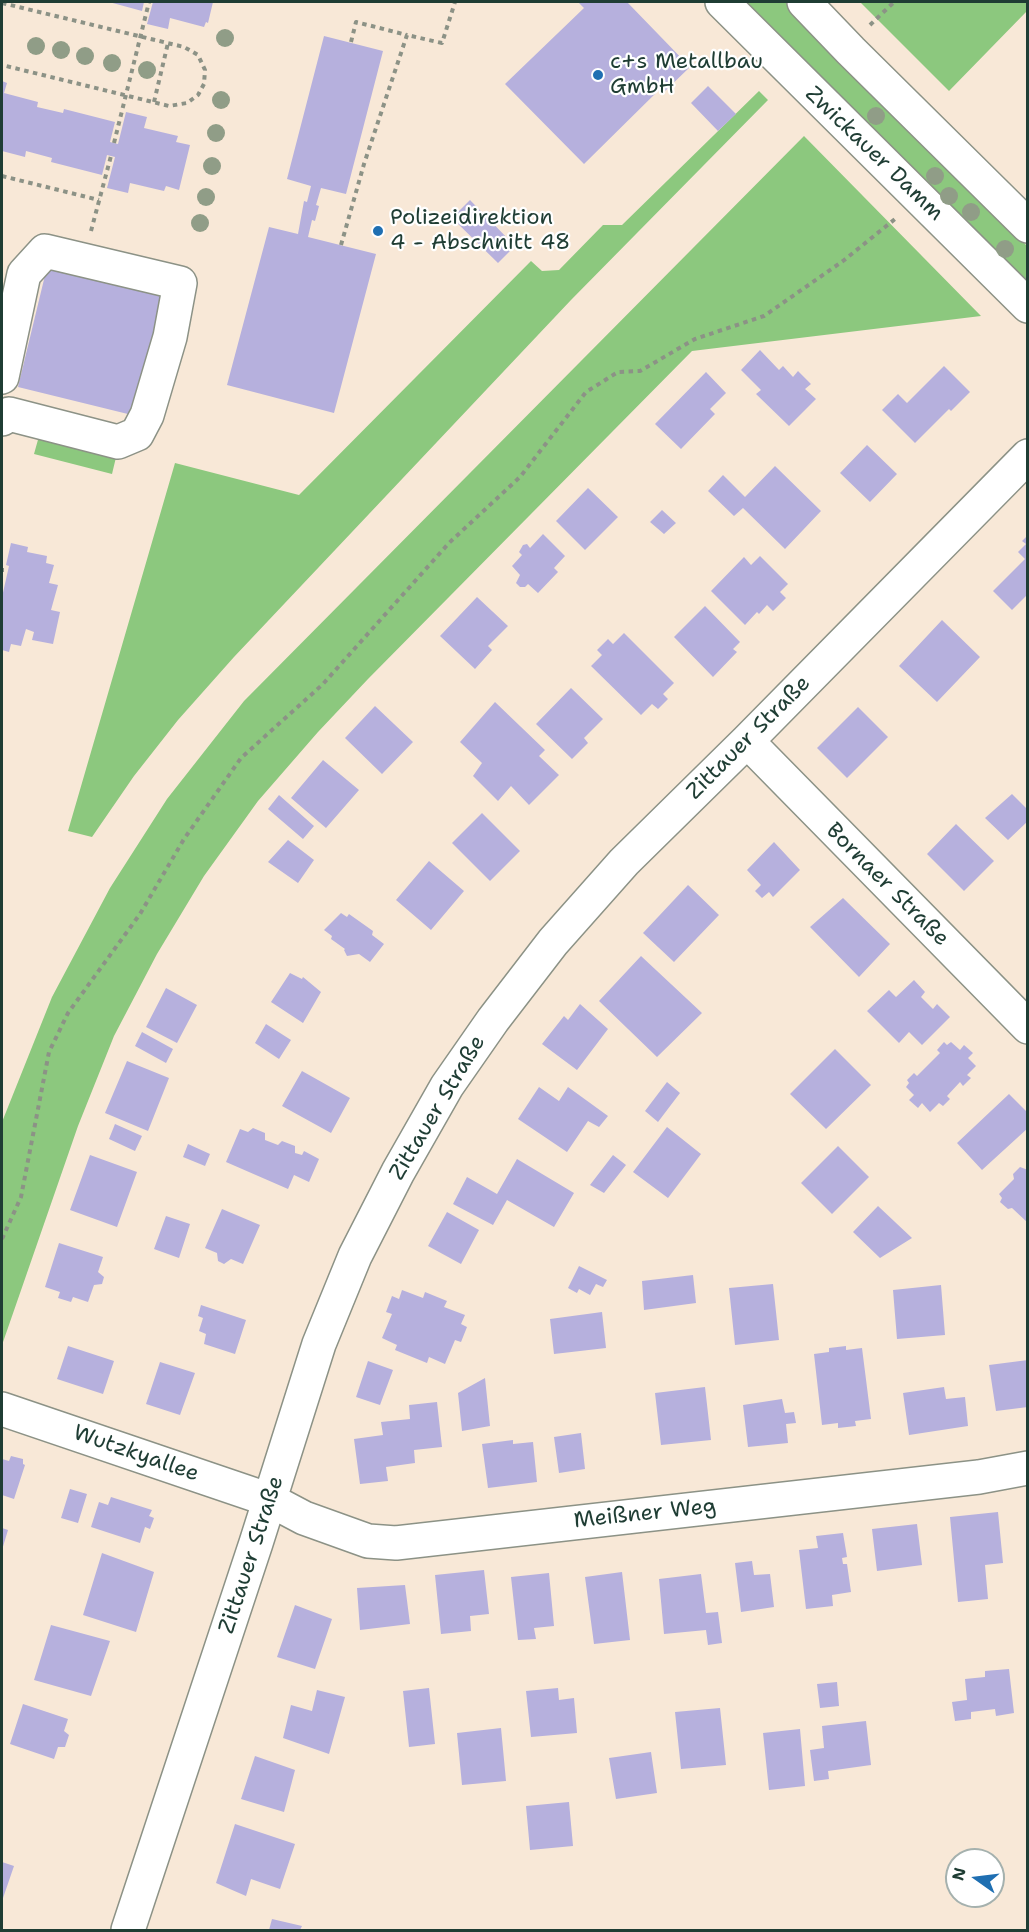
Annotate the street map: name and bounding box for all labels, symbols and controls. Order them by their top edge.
place label: c+s Metallbau GmbH [610,49,763,100]
marker: c+s Metallbau GmbH [591,68,605,82]
street label: Zwickauer Damm [799,81,949,227]
place label: Polizeidirektion 4 - Abschnitt 48 [390,205,570,256]
marker: Polizeidirektion 4 - Abschnitt 48 [371,224,385,238]
street label: Zittauer Straße [682,671,816,805]
street label: Bornaer Straße [820,818,954,952]
street label: Zittauer Straße [384,1031,492,1185]
street label: Wutzkyallee [70,1420,202,1488]
street label: Zittauer Straße [214,1473,290,1637]
street label: Meißner Weg [572,1493,718,1535]
north arrow [945,1848,1005,1908]
text: N [947,1865,971,1883]

